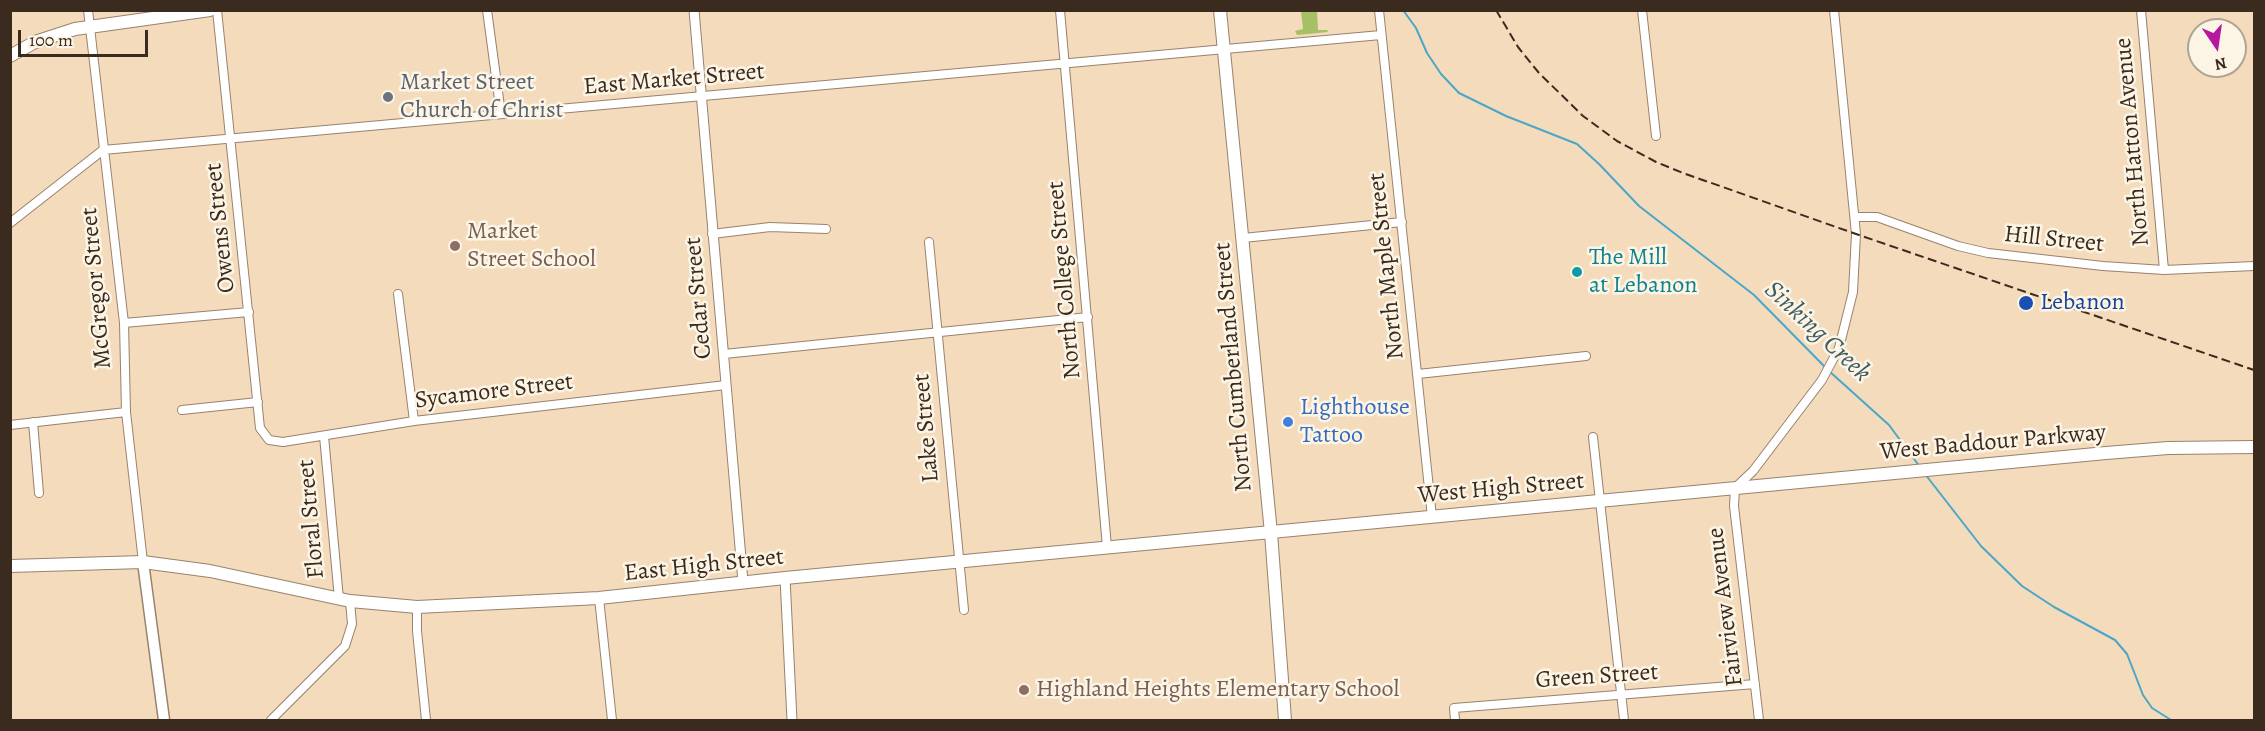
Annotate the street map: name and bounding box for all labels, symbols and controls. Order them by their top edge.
scale bar [21,18,152,56]
north arrow [2187,18,2247,78]
text: 100 m [29,28,73,52]
street label: North Hatton Avenue [2110,36,2156,248]
text: N [2212,52,2229,76]
street label: East Market Street [582,58,766,102]
place label: Market Street Church of Christ [400,69,564,125]
marker: Market Street Church of Christ [381,90,395,104]
street label: Owens Street [200,162,242,294]
street label: North Maple Street [1363,171,1411,361]
street label: North College Street [1042,180,1088,380]
street label: McGregor Street [76,206,118,370]
place label: Market Street School [467,218,596,274]
street label: Hill Street [2003,220,2105,260]
street label: Cedar Street [679,236,719,360]
marker: Market Street School [448,239,462,253]
street label: North Cumberland Street [1209,241,1259,493]
place label: The Mill at Lebanon [1589,244,1697,300]
marker: The Mill at Lebanon [1570,265,1584,279]
water label: Sinking Creek [1757,275,1877,389]
place label: Lebanon [2040,289,2125,317]
marker: Lebanon [2017,294,2035,312]
street label: Sycamore Street [413,368,575,416]
street label: Lake Street [908,372,946,484]
place label: Lighthouse Tattoo [1300,394,1410,450]
marker: Lighthouse Tattoo [1281,415,1295,429]
street label: West Baddour Parkway [1879,419,2107,467]
street label: Floral Street [292,458,332,580]
street label: West High Street [1417,467,1585,511]
street label: Fairview Avenue [1702,526,1750,688]
street label: East High Street [623,543,785,589]
street label: Green Street [1535,658,1659,696]
place label: Highland Heights Elementary School [1036,676,1399,704]
marker: Highland Heights Elementary School [1017,683,1031,697]

